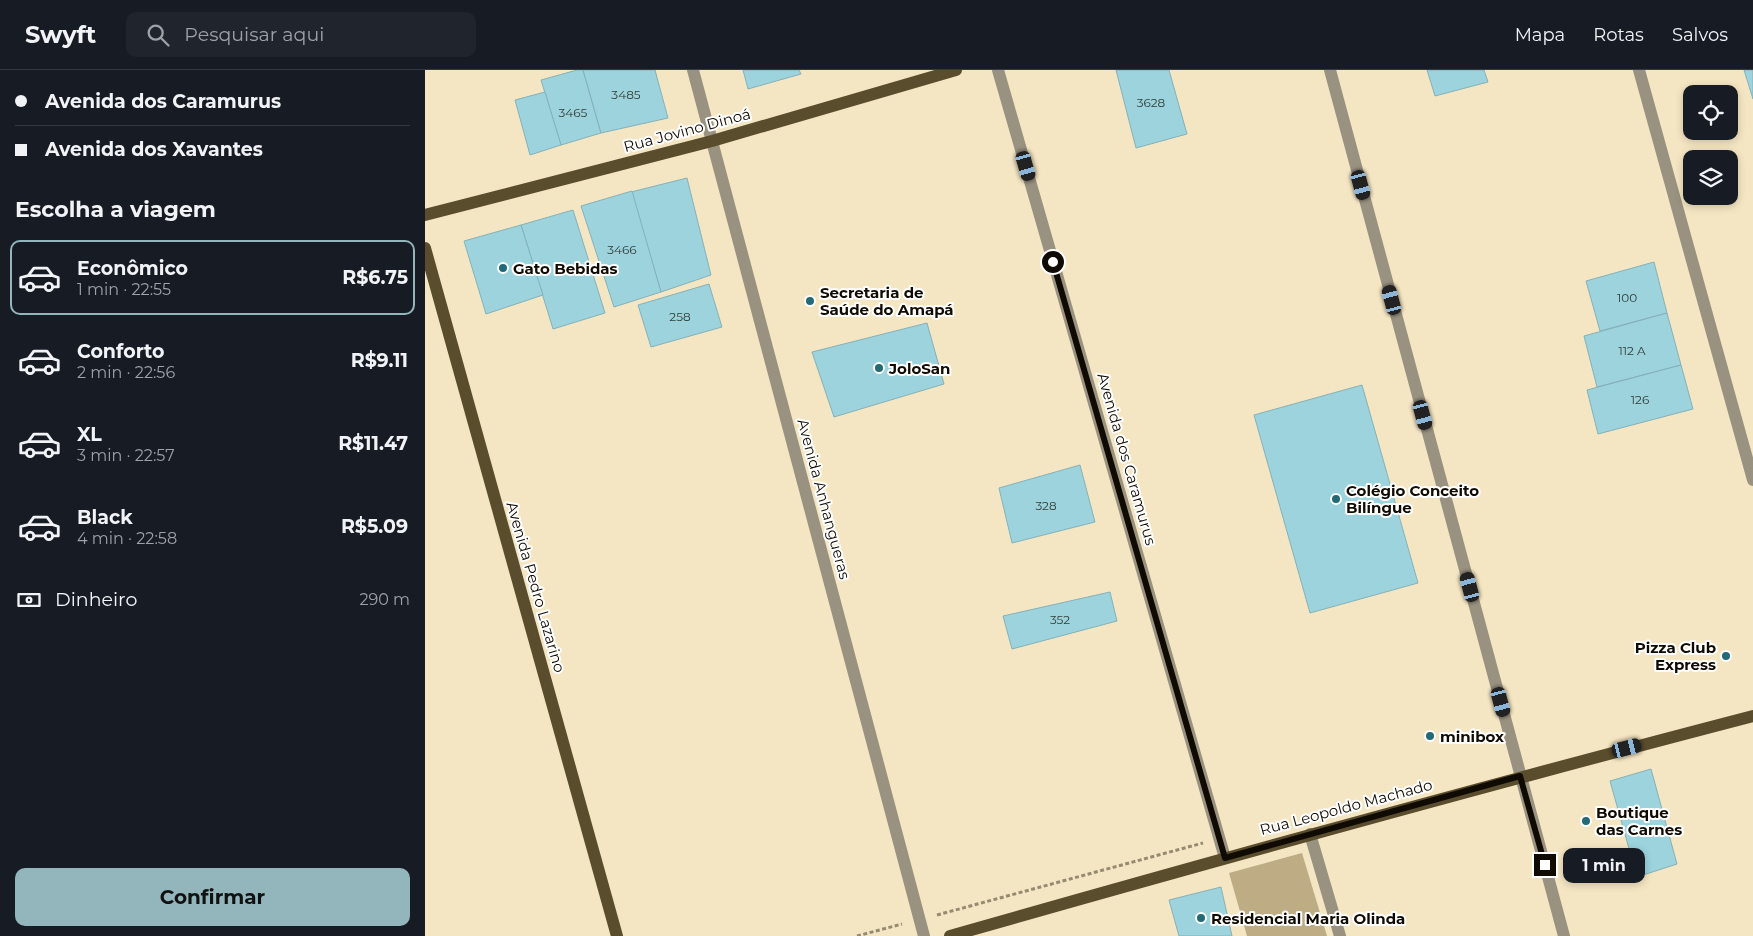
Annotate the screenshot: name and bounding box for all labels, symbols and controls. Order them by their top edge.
search box [126,12,476,57]
text: Swyft [25,20,96,49]
icon: search [144,21,172,49]
text: Pesquisar aqui [184,23,324,46]
text: Mapa [1515,24,1565,46]
text: Rotas [1593,24,1644,46]
text: Salvos [1672,24,1728,46]
map controls [1683,85,1738,205]
button: locate [1683,85,1738,140]
house number: 3485 [611,87,641,102]
text: Avenida dos Caramurus [45,90,281,113]
house number: 3628 [1137,95,1166,110]
street label: Rua Jovino Dinoá [621,104,753,156]
house number: 3465 [559,105,588,120]
text: Avenida dos Xavantes [45,138,263,161]
car [1014,150,1037,182]
button: layers [1683,150,1738,205]
car [1349,169,1372,201]
text: Escolha a viagem [15,196,216,223]
house number: 3466 [607,242,637,257]
route start [1042,251,1064,273]
icon: car [17,255,62,300]
text: Econômico [77,257,188,280]
place label: Gato Bebidas [513,259,618,278]
marker: Gato Bebidas [497,262,509,274]
text: R$6.75 [342,266,408,289]
text: 1 min · 22:55 [77,280,171,299]
place label: Secretaria de Saúde do Amapá [820,283,954,319]
car [1380,284,1403,316]
house number: 100 [1617,290,1637,305]
marker: Secretaria de Saúde do Amapá [804,295,816,307]
house number: 258 [669,309,691,324]
icon: car [17,338,62,383]
text: Conforto [77,340,165,363]
house number: 112 A [1618,343,1646,358]
text: R$9.11 [351,349,408,372]
place label: JoloSan [888,359,950,378]
marker: JoloSan [873,362,885,374]
text: 2 min · 22:56 [77,363,175,382]
street label: Avenida dos Caramurus [1093,371,1161,547]
house number: 126 [1631,392,1649,407]
car [1411,399,1434,431]
street label: Avenida Anhangueras [793,417,855,581]
icon: car [17,421,62,466]
text: XL [77,423,102,446]
text: R$11.47 [338,432,408,455]
text: 3 min · 22:57 [77,446,175,465]
place label: Colégio Conceito Bilíngue [1346,481,1479,517]
marker: Colégio Conceito Bilíngue [1330,493,1342,505]
house number: 328 [1035,498,1057,513]
street label: Avenida Pedro Lazarino [502,499,570,675]
icon: car [17,504,62,549]
text: Black [77,506,133,529]
text: R$5.09 [341,515,408,538]
text: 4 min · 22:58 [77,529,177,548]
car [1458,571,1481,603]
icon: cash [15,586,43,614]
text: Dinheiro [55,588,137,611]
text: 290 m [359,590,410,609]
house number: 352 [1050,612,1070,627]
place label: Pizza Club Express [1635,638,1716,674]
marker: Pizza Club Express [1720,650,1732,662]
car [1489,686,1512,718]
place label: minibox [1440,727,1504,746]
marker: minibox [1424,730,1436,742]
car [1610,737,1643,759]
street label: Rua Leopoldo Machado [1258,775,1434,839]
place label: Boutique das Carnes [1596,803,1682,839]
marker: Boutique das Carnes [1580,815,1592,827]
callout: 1 min [1563,848,1645,882]
route end [1534,854,1556,876]
text: 1 min [1582,856,1626,875]
button: Confirmar [15,868,410,926]
place label: Residencial Maria Olinda [1211,909,1405,928]
marker: Residencial Maria Olinda [1195,912,1207,924]

